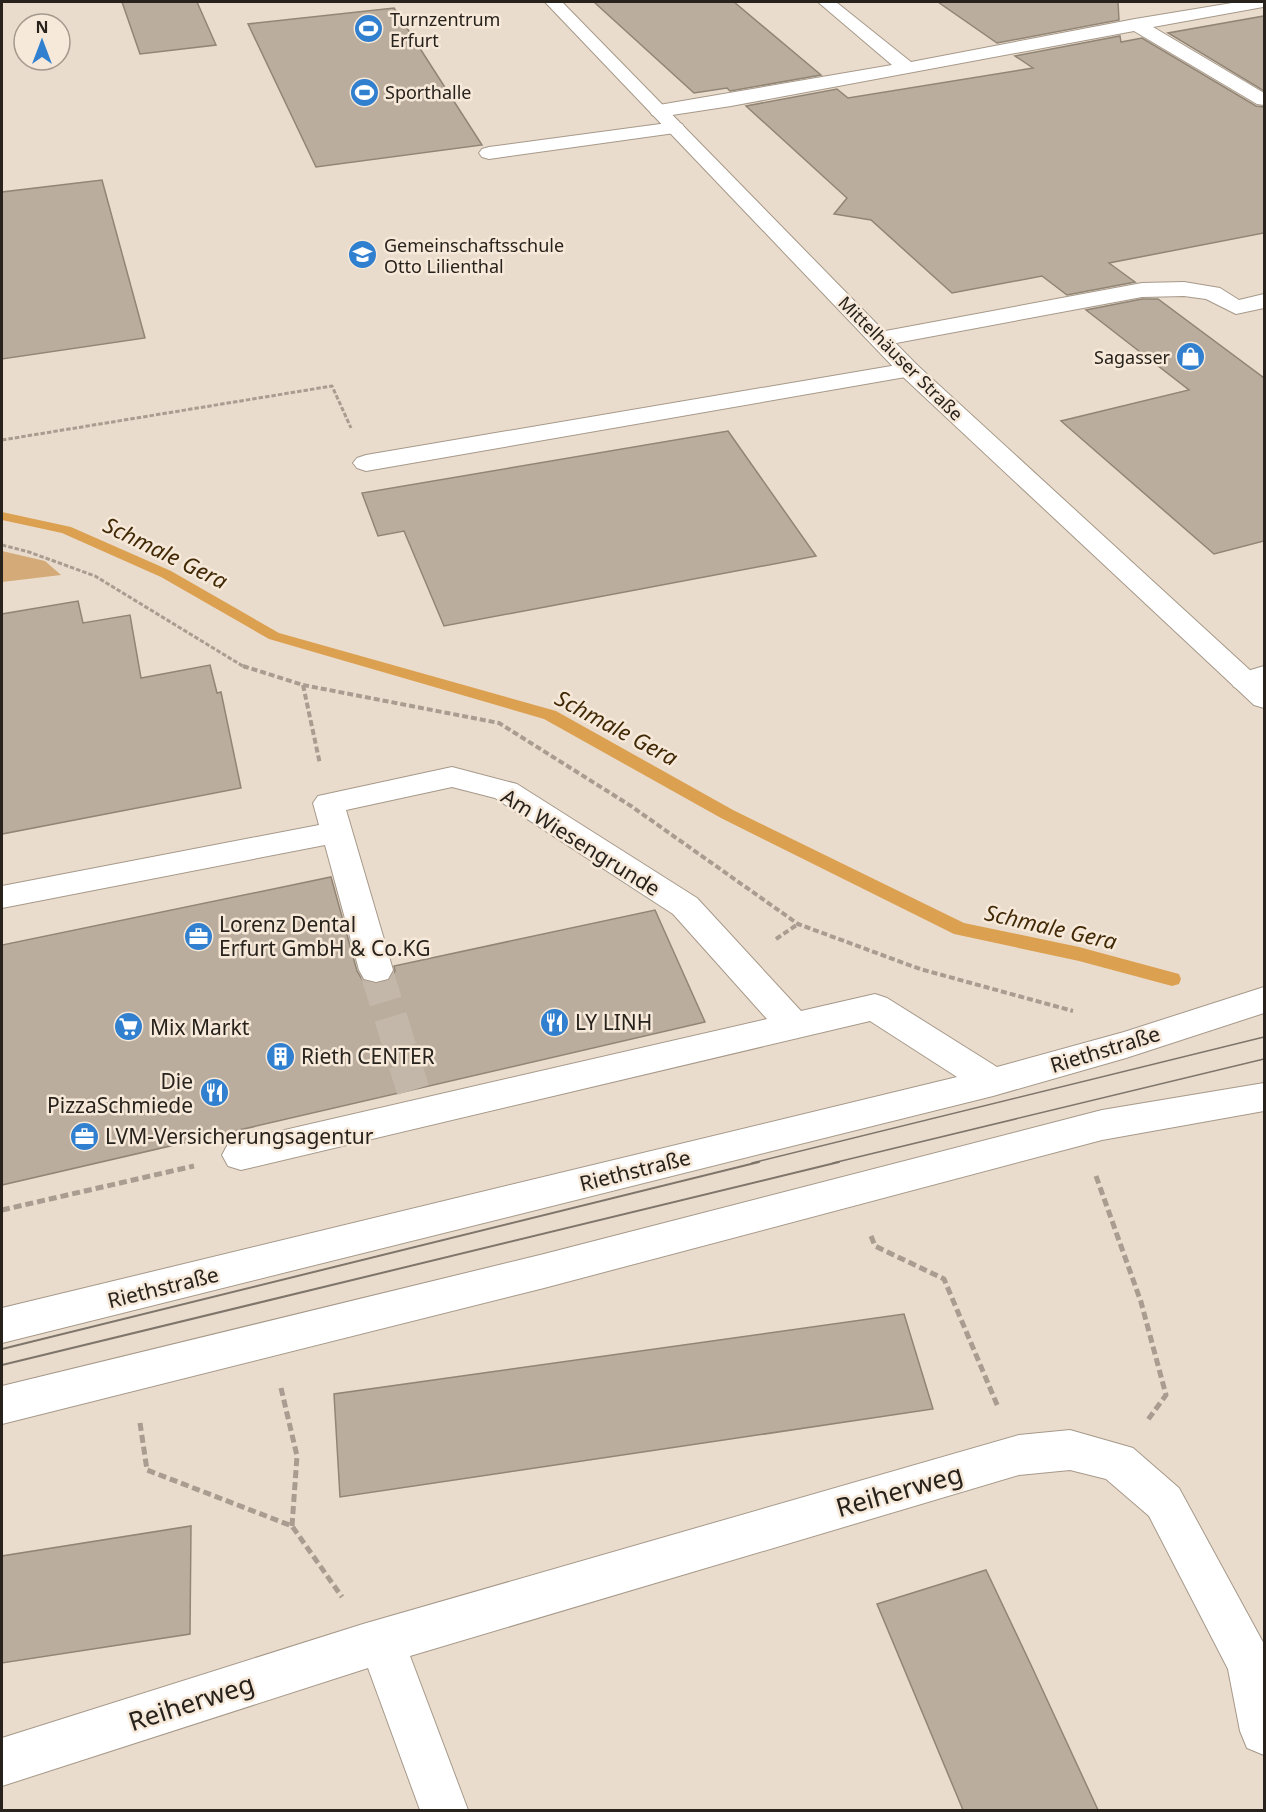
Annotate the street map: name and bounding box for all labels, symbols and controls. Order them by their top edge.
place label: Turnzentrum Erfurt [390,7,500,52]
north arrow [12,12,72,72]
sports icon: Turnzentrum Erfurt [353,13,385,45]
text: N [35,16,49,38]
sports icon: Sporthalle [348,76,380,108]
place label: Sporthalle [385,80,471,104]
place label: Gemeinschaftsschule Otto Lilienthal [384,233,564,278]
school or university icon: Gemeinschaftsschule Otto Lilienthal [347,239,379,271]
street label: Mittelhäuser Straße [833,290,969,426]
shop icon: Sagasser [1175,341,1207,373]
place label: Sagasser [1094,345,1171,369]
water label: Schmale Gera [99,509,234,595]
water label: Schmale Gera [551,682,684,772]
street label: Am Wiesengrunde [496,782,666,902]
water label: Schmale Gera [982,896,1120,956]
place label: Lorenz Dental Erfurt GmbH & Co.KG [219,910,430,962]
office icon: Lorenz Dental Erfurt GmbH & Co.KG [182,920,214,952]
restaurant icon: LY LINH [538,1006,570,1038]
place label: LY LINH [575,1008,652,1036]
supermarket icon: Mix Markt [113,1011,145,1043]
place label: Mix Markt [150,1013,250,1041]
street label: Riethstraße [1047,1019,1163,1079]
building icon: Rieth CENTER [264,1040,296,1072]
place label: Rieth CENTER [301,1042,435,1070]
place label: Die PizzaSchmiede [47,1067,193,1119]
restaurant icon: Die PizzaSchmiede [198,1077,230,1109]
office icon: LVM-Versicherungsagentur [68,1120,100,1152]
place label: LVM-Versicherungsagentur [105,1122,374,1150]
street label: Riethstraße [576,1143,694,1197]
street label: Riethstraße [104,1260,222,1314]
street label: Reiherweg [832,1455,966,1525]
street label: Reiherweg [124,1665,258,1739]

